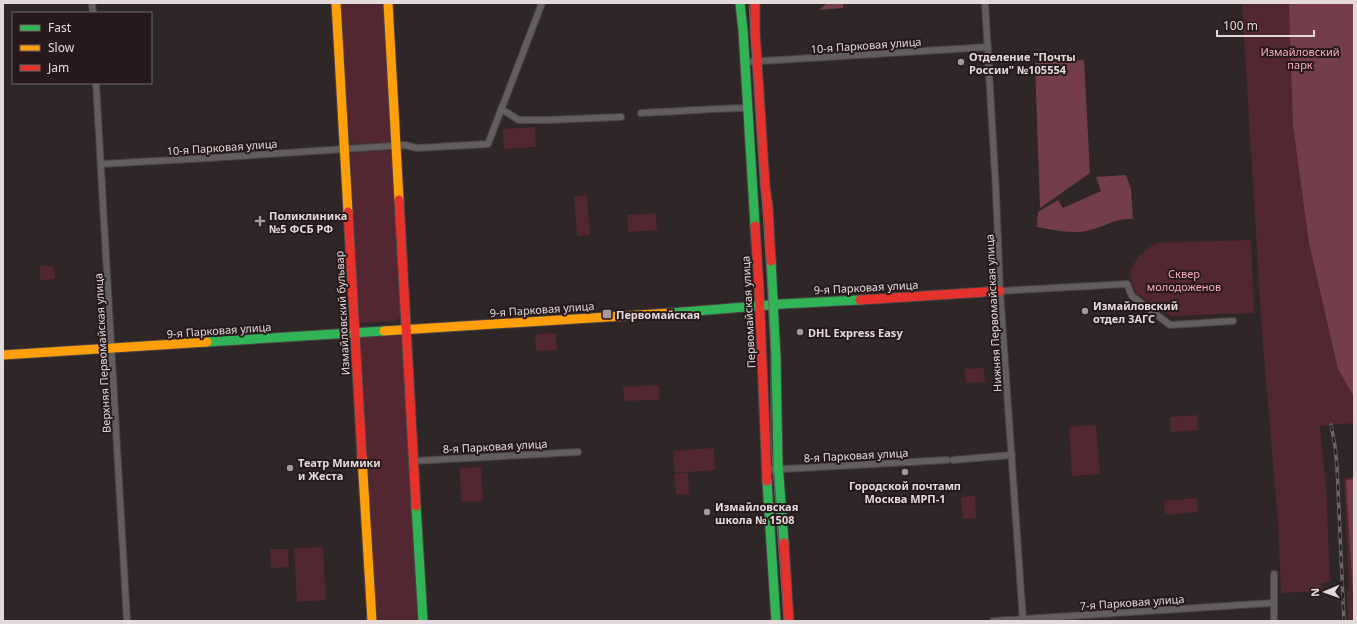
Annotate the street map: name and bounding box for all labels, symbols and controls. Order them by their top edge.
legend [12,12,152,84]
scale bar [1217,12,1314,38]
text: 100 m [1223,17,1258,34]
text: Fast [48,19,72,36]
street label: 10-я Парковая улица [810,34,922,56]
text: Slow [48,39,75,56]
park label: Измайловский парк [1260,44,1340,72]
place label: Отделение "Почты России" №105554 [969,49,1076,77]
marker: Отделение "Почты России" №105554 [956,57,966,67]
text: Jam [47,59,69,76]
street label: 10-я Парковая улица [166,136,278,158]
place label: Поликлиника №5 ФСБ РФ [269,208,347,236]
marker: Поликлиника №5 ФСБ РФ [254,215,266,227]
street label: Нижняя Первомайская улица [981,234,1005,392]
street label: Измайловский бульвар [331,250,353,376]
street label: Первомайская улица [738,255,758,369]
park label: Сквер молодоженов [1147,266,1221,294]
street label: Верхняя Первомайская улица [90,273,114,433]
street label: 9-я Парковая улица [813,277,919,297]
street label: 9-я Парковая улица [489,298,595,320]
place label: Измайловский отдел ЗАГС [1093,298,1178,326]
marker: Измайловский отдел ЗАГС [1080,306,1090,316]
place label: Первомайская [616,307,700,322]
marker: Первомайская [601,308,613,320]
street label: 9-я Парковая улица [166,319,272,341]
place label: DHL Express Easy [808,325,903,340]
marker: DHL Express Easy [795,327,805,337]
street label: 8-я Парковая улица [442,436,548,456]
street label: 8-я Парковая улица [803,445,909,465]
place label: Театр Мимики и Жеста [298,455,381,483]
marker: Театр Мимики и Жеста [285,463,295,473]
marker: Городской почтамп Москва МРП-1 [900,467,910,477]
place label: Городской почтамп Москва МРП-1 [849,478,961,506]
place label: Измайловская школа № 1508 [715,499,798,527]
marker: Измайловская школа № 1508 [702,507,712,517]
north arrow [1305,572,1345,612]
text: N [1307,588,1322,597]
street label: 7-я Парковая улица [1079,591,1185,613]

